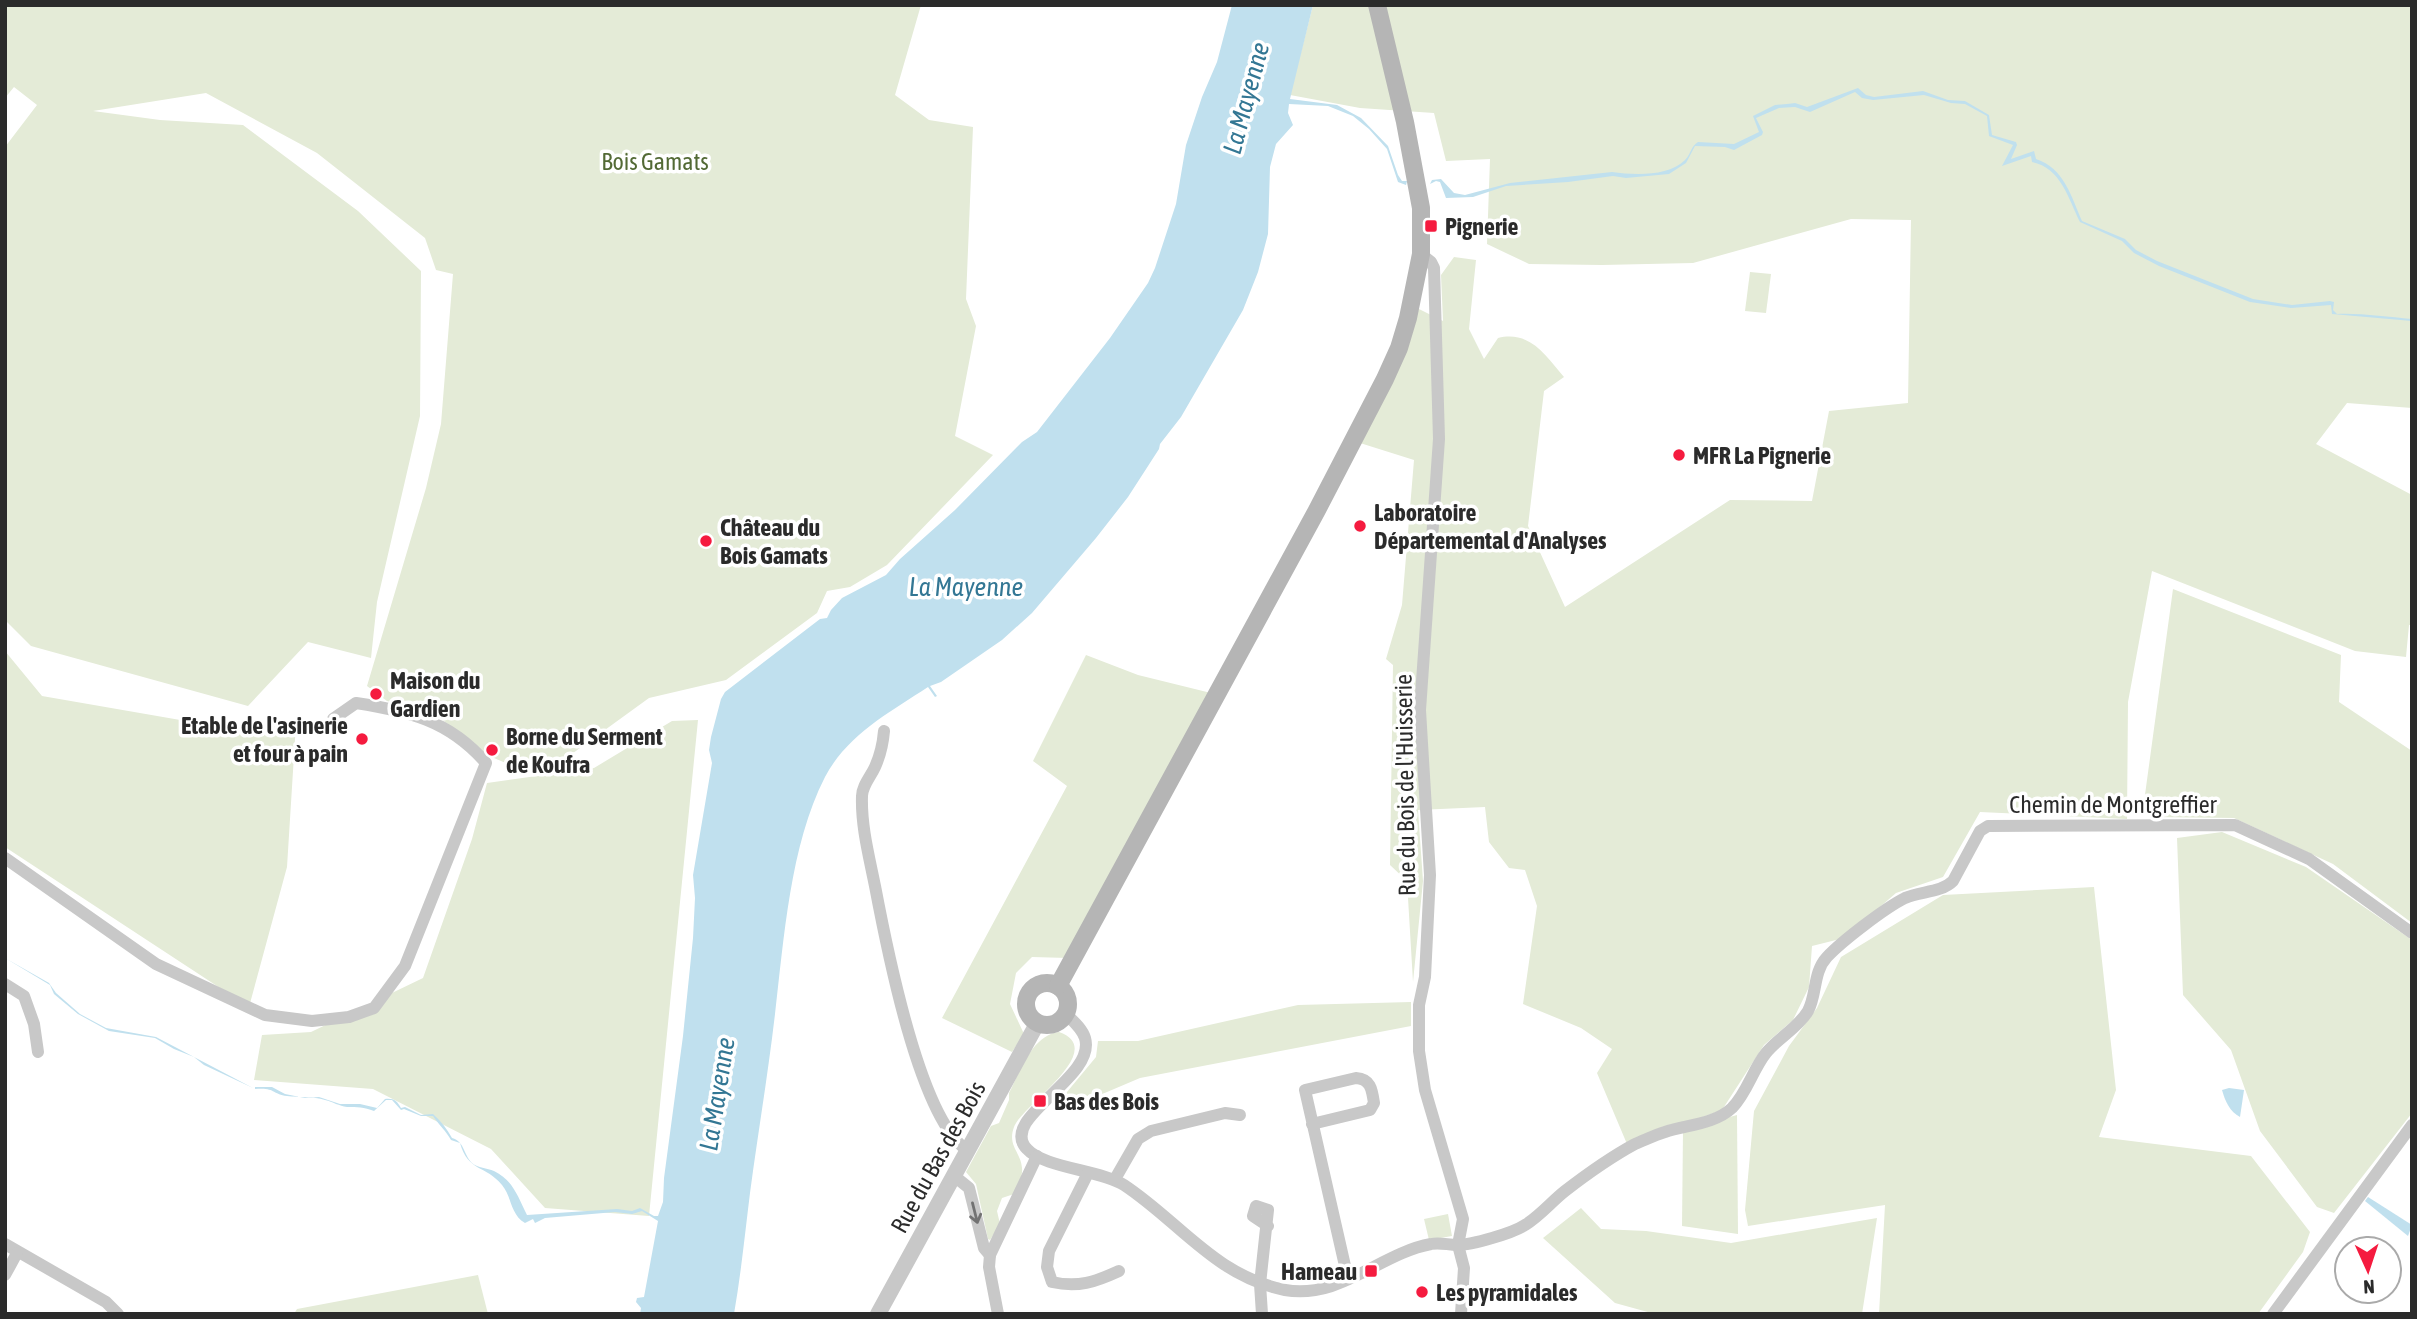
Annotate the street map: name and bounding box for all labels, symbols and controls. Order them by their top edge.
water label: La Mayenne [1217,39,1275,157]
park label: Bois Gamats [601,148,709,175]
place label: Pignerie [1445,213,1518,240]
marker: Pignerie [1423,218,1439,234]
place label: MFR La Pignerie [1693,442,1831,469]
marker: MFR La Pignerie [1671,447,1687,463]
place label: Laboratoire Départemental d'Analyses [1374,499,1607,554]
place label: Château du Bois Gamats [720,514,828,569]
marker: Laboratoire Départemental d'Analyses [1352,518,1368,534]
marker: Château du Bois Gamats [698,533,714,549]
water label: La Mayenne [909,572,1023,602]
place label: Maison du Gardien [390,667,480,722]
street label: Rue du Bois de l'Huisserie [1390,674,1420,896]
marker: Maison du Gardien [368,686,384,702]
place label: Etable de l'asinerie et four à pain [181,712,348,767]
place label: Borne du Serment de Koufra [506,723,663,778]
marker: Etable de l'asinerie et four à pain [354,731,370,747]
marker: Borne du Serment de Koufra [484,742,500,758]
street label: Chemin de Montgreffier [2009,791,2218,818]
water label: La Mayenne [693,1035,741,1153]
street label: Rue du Bas des Bois [885,1077,991,1237]
place label: Bas des Bois [1054,1088,1160,1115]
marker: Bas des Bois [1032,1093,1048,1109]
one-way arrow [969,1201,982,1224]
north arrow [2333,1235,2403,1305]
place label: Hameau [1281,1258,1357,1285]
marker: Hameau [1363,1263,1379,1279]
text: N [2363,1276,2375,1298]
place label: Les pyramidales [1436,1279,1578,1306]
marker: Les pyramidales [1414,1284,1430,1300]

